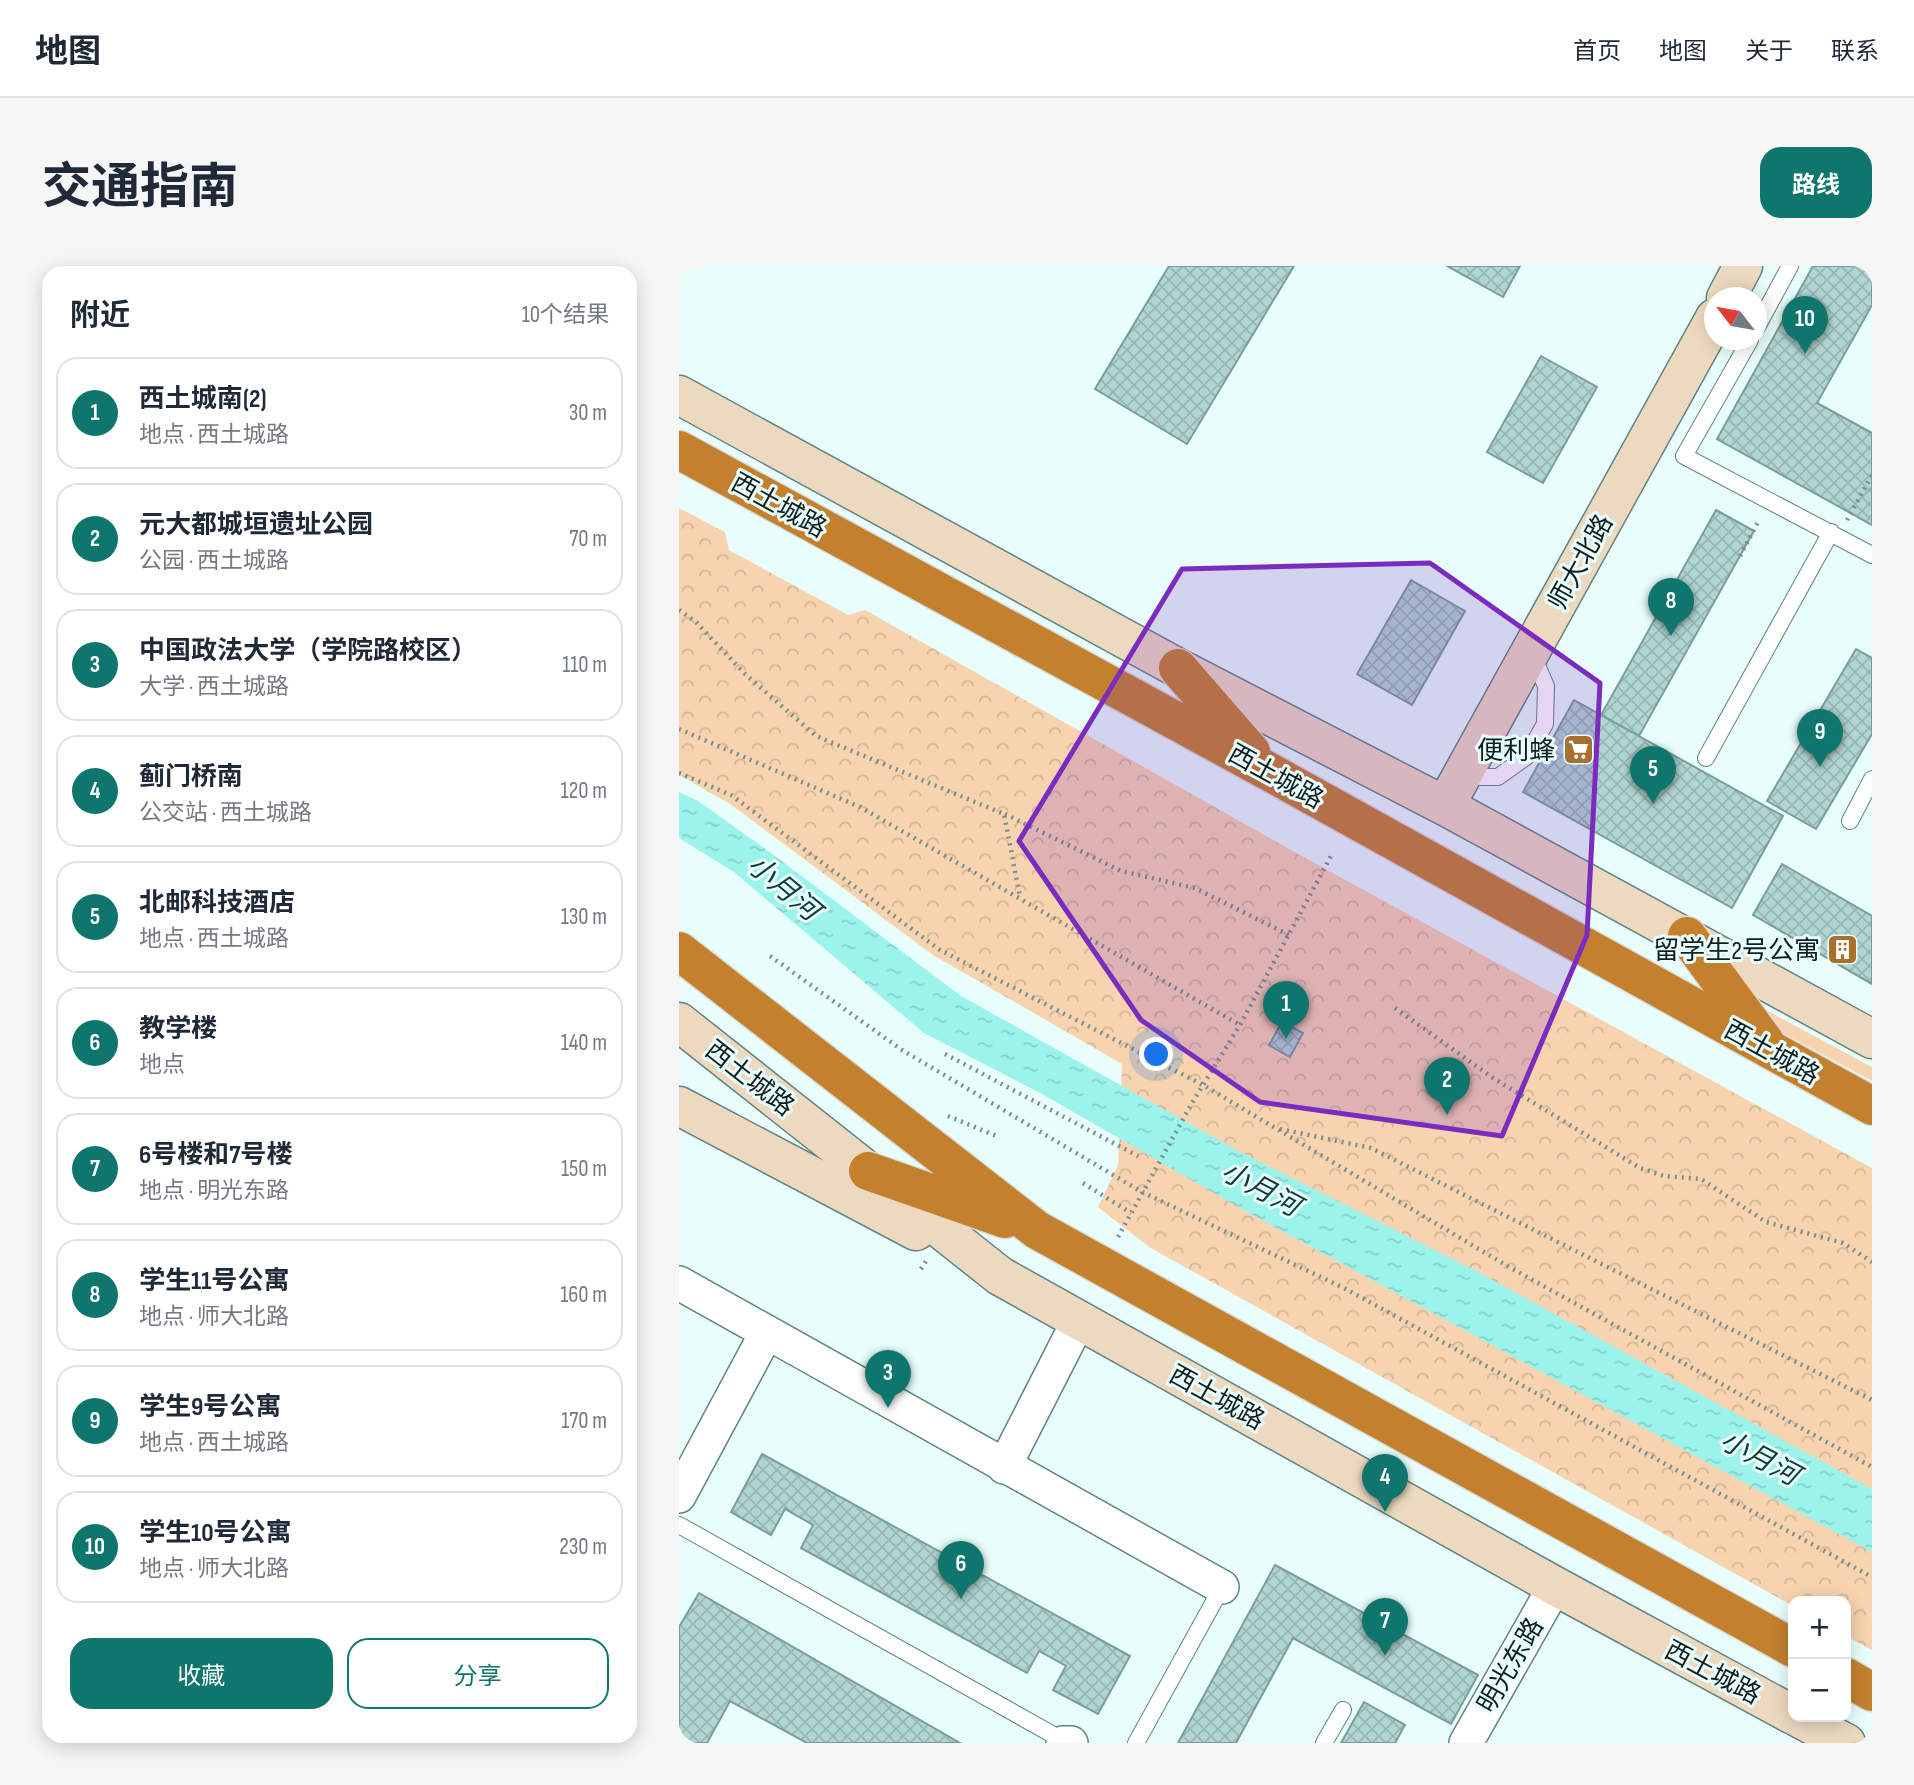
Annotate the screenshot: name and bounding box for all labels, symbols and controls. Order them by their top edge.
text: 地图 [35,32,101,72]
text: 首页 [1573,37,1621,66]
text: 地图 [1659,37,1707,66]
text: 关于 [1745,37,1793,66]
text: 联系 [1831,37,1879,66]
button: 路线 [1760,147,1872,218]
text: 交通指南 [42,159,238,218]
north arrow [1704,287,1767,350]
pin: 10 [1782,296,1828,354]
text: 附近 [70,298,130,334]
text: 10个结果 [522,301,609,329]
text: 西土城南(2) [139,384,266,415]
text: 1 [90,399,100,427]
text: 30 m [569,399,607,427]
text: 地点 · 西土城路 [139,421,289,449]
street label: 西土城路 [725,468,831,545]
text: 元大都城垣遗址公园 [139,510,373,541]
street label: 师大北路 [1543,510,1620,616]
text: 2 [90,525,100,553]
text: 70 m [569,525,607,553]
text: 公园 · 西土城路 [139,547,289,575]
pin: 8 [1648,578,1694,636]
text: 中国政法大学（学院路校区） [139,636,477,667]
text: 3 [90,651,100,679]
text: 110 m [562,651,607,679]
text: 大学 · 西土城路 [139,673,289,701]
pin: 9 [1797,709,1843,767]
supermarket icon: 便利蜂 [1561,733,1595,767]
place label: 便利蜂 [1477,736,1555,767]
street label: 西土城路 [1222,739,1328,816]
pin: 5 [1630,746,1676,804]
text: 蓟门桥南 [139,762,243,793]
text: 4 [90,777,100,805]
text: 120 m [561,777,607,805]
text: 公交站 · 西土城路 [139,799,312,827]
water label: 小月河 [740,849,830,931]
text: 北邮科技酒店 [139,888,295,919]
text: 5 [90,903,100,931]
text: 130 m [561,903,607,931]
text: 地点 · 西土城路 [139,925,289,953]
building icon: 留学生2号公寓 [1826,933,1860,967]
place label: 留学生2号公寓 [1653,936,1820,967]
pin: 1 [1263,981,1309,1039]
text: 教学楼 [139,1014,217,1045]
street label: 西土城路 [1718,1015,1824,1092]
text: 6 [90,1029,100,1057]
text: 140 m [561,1029,607,1057]
street label: 西土城路 [699,1035,800,1123]
your location [1139,1037,1173,1071]
text: 地点 [139,1051,185,1079]
pin: 2 [1424,1057,1470,1115]
text: 6号楼和7号楼 [139,1140,293,1171]
text: 7 [90,1155,100,1183]
text: 150 m [561,1155,607,1183]
water label: 小月河 [1215,1155,1310,1226]
text: 地点 · 明光东路 [139,1177,289,1205]
text: 学生11号公寓 [139,1266,289,1297]
text: 8 [90,1281,100,1309]
text: 160 m [560,1281,607,1309]
text: 地点 · 师大北路 [139,1303,289,1331]
pin: 3 [865,1350,911,1408]
street label: 西土城路 [1163,1360,1269,1437]
text: 学生9号公寓 [139,1392,281,1423]
text: 9 [90,1407,100,1435]
text: 170 m [561,1407,607,1435]
water label: 小月河 [1714,1424,1809,1495]
text: 地点 · 西土城路 [139,1429,289,1457]
pin: 4 [1362,1454,1408,1512]
text: 学生10号公寓 [139,1518,292,1549]
text: 10 [85,1533,105,1561]
text: 230 m [559,1533,607,1561]
pin: 6 [938,1541,984,1599]
text: 地点 · 师大北路 [139,1555,289,1583]
map controls [1788,1596,1851,1722]
button: + [1788,1596,1851,1659]
pin: 7 [1362,1598,1408,1656]
street label: 明光东路 [1472,1613,1551,1719]
street label: 西土城路 [1659,1635,1765,1711]
button: 收藏 [70,1638,333,1709]
button: 分享 [347,1638,609,1709]
button: − [1788,1659,1851,1722]

